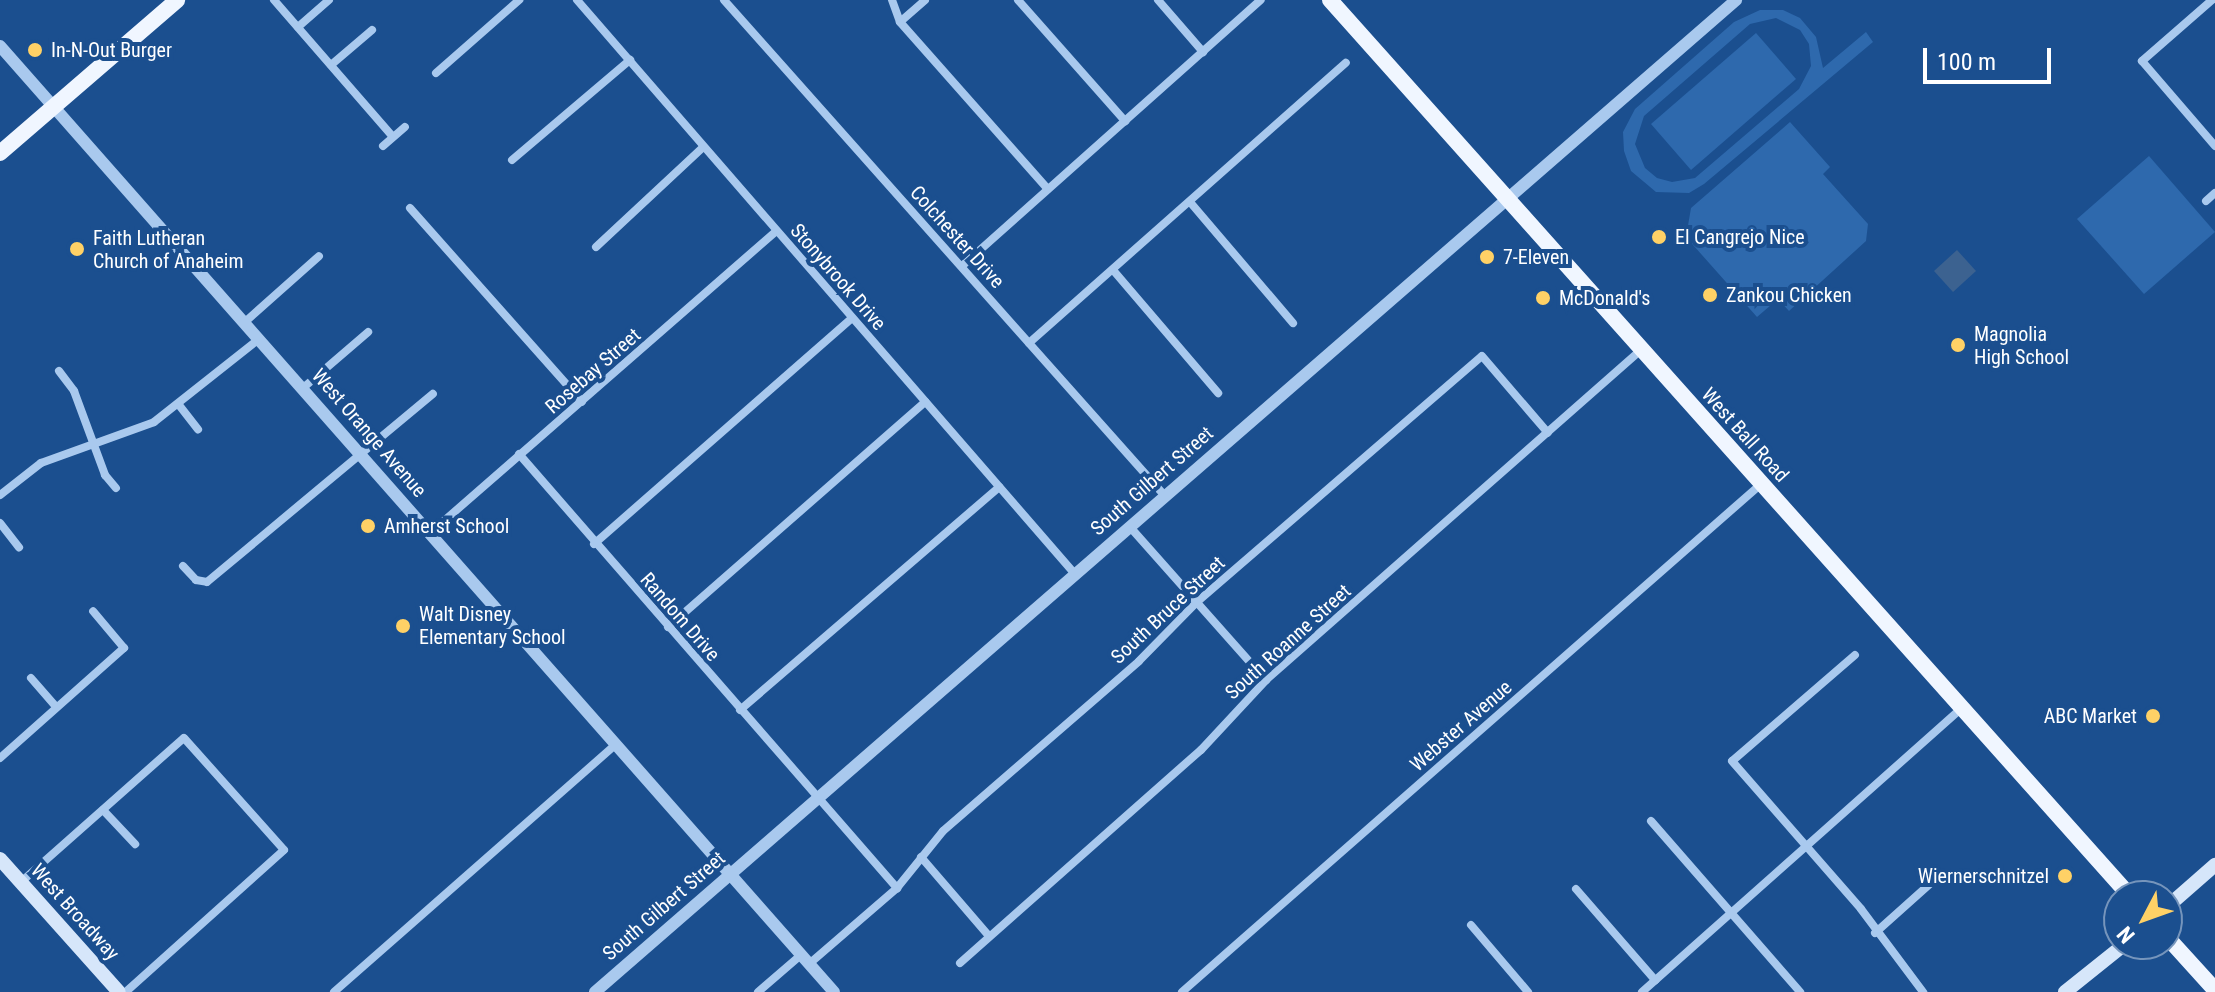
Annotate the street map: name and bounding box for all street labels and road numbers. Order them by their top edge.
street label: Colchester Drive [905,181,1009,293]
street label: Stonybrook Drive [785,219,891,335]
street label: Rosebay Street [541,323,645,419]
street label: West Orange Avenue [307,364,431,502]
street label: West Ball Road [1696,383,1794,487]
street label: South Gilbert Street [1086,421,1218,541]
street label: South Bruce Street [1106,551,1230,669]
street label: Random Drive [635,568,725,666]
street label: South Roanne Street [1220,579,1356,705]
street label: Webster Avenue [1405,675,1517,777]
street label: South Gilbert Street [598,846,730,966]
street label: West Broadway [26,859,124,965]

